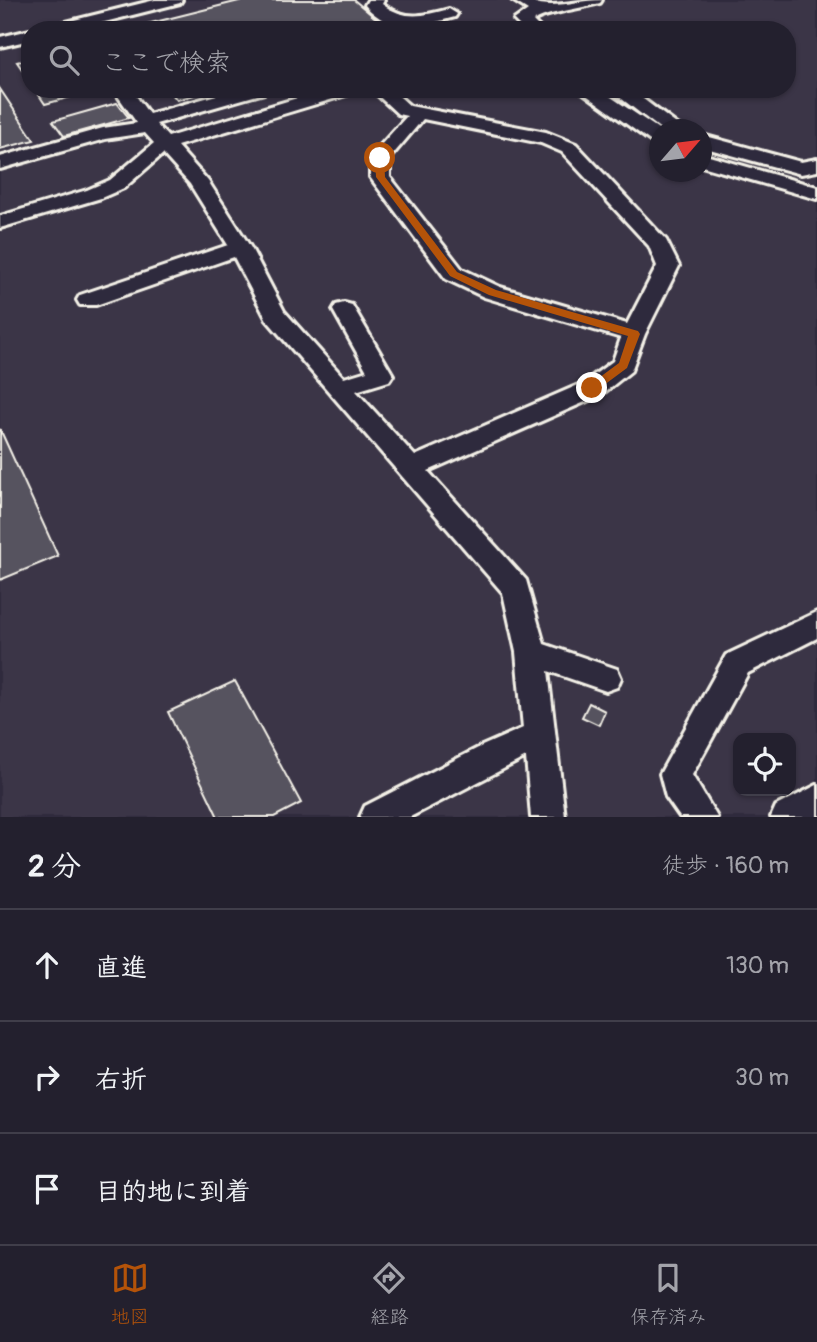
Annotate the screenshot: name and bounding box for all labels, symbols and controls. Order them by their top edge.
search box [21,21,796,98]
icon: search [45,41,83,79]
text: ここで検索 [101,47,231,79]
north arrow [649,119,712,182]
route start [364,142,395,173]
route end [576,372,607,403]
map controls [733,733,796,796]
button: locate [733,733,796,796]
text: 2 分 [28,848,81,885]
text: 徒歩 · 160 m [662,851,789,880]
icon: ahead [28,946,66,984]
text: 130 m [726,951,789,980]
text: 直進 [95,952,147,984]
icon: right [28,1058,66,1096]
text: 30 m [735,1063,789,1092]
text: 右折 [95,1064,147,1096]
icon: arrive [28,1170,66,1208]
text: 目的地に到着 [95,1176,251,1208]
tab: 地図 [111,1259,149,1329]
tab: 経路 [370,1259,408,1329]
tab: 保存済み [630,1259,706,1329]

